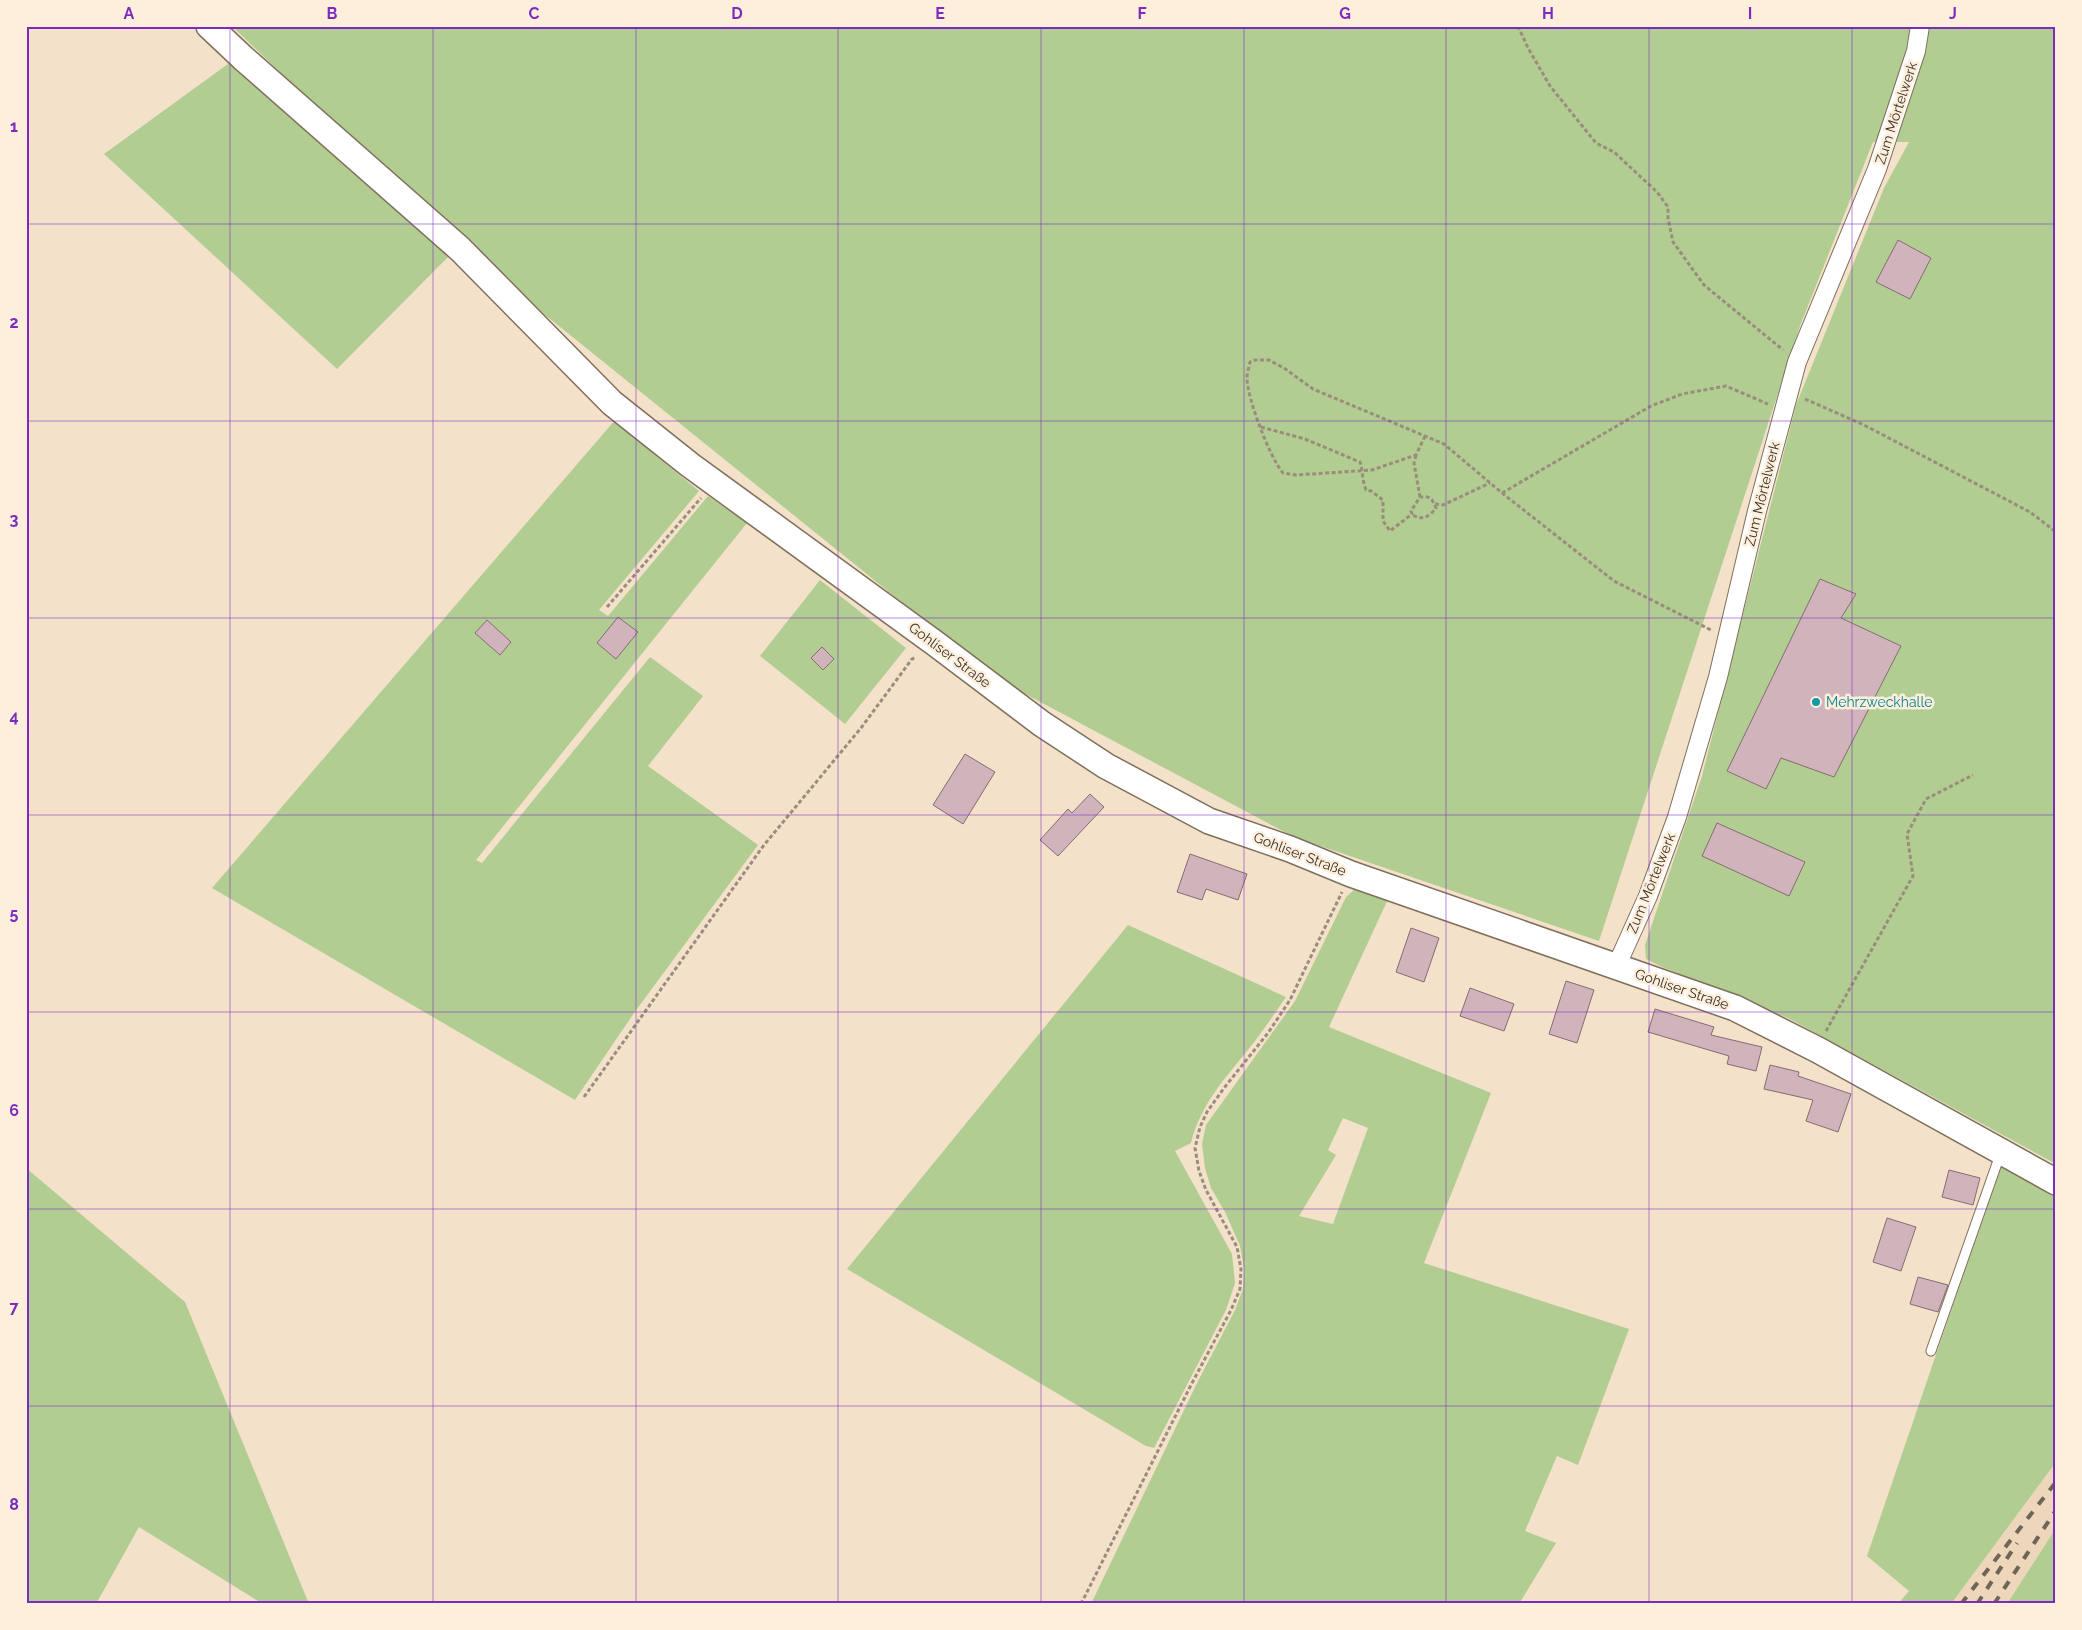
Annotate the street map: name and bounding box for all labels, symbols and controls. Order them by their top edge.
text: A [124,4,135,23]
text: B [327,4,338,23]
text: C [529,4,540,23]
text: D [731,4,743,23]
text: E [935,4,945,23]
text: F [1137,4,1147,23]
text: G [1339,4,1351,23]
text: H [1542,4,1554,23]
text: I [1748,4,1752,23]
text: J [1949,4,1957,23]
street label: Zum Mörtelwerk [1872,59,1920,166]
text: 1 [10,117,18,136]
text: 2 [9,313,19,332]
street label: Zum Mörtelwerk [1741,440,1783,548]
text: 3 [10,510,19,529]
street label: Gohliser Straße [906,619,994,691]
place label: Mehrzweckhalle [1826,694,1932,710]
marker: Mehrzweckhalle [1810,696,1822,708]
text: 4 [9,707,19,726]
street label: Gohliser Straße [1251,829,1349,879]
street label: Zum Mörtelwerk [1624,830,1679,936]
text: 5 [10,904,19,923]
street label: Gohliser Straße [1633,965,1731,1013]
text: 6 [9,1101,19,1120]
text: 7 [10,1298,19,1317]
text: 8 [9,1495,19,1514]

